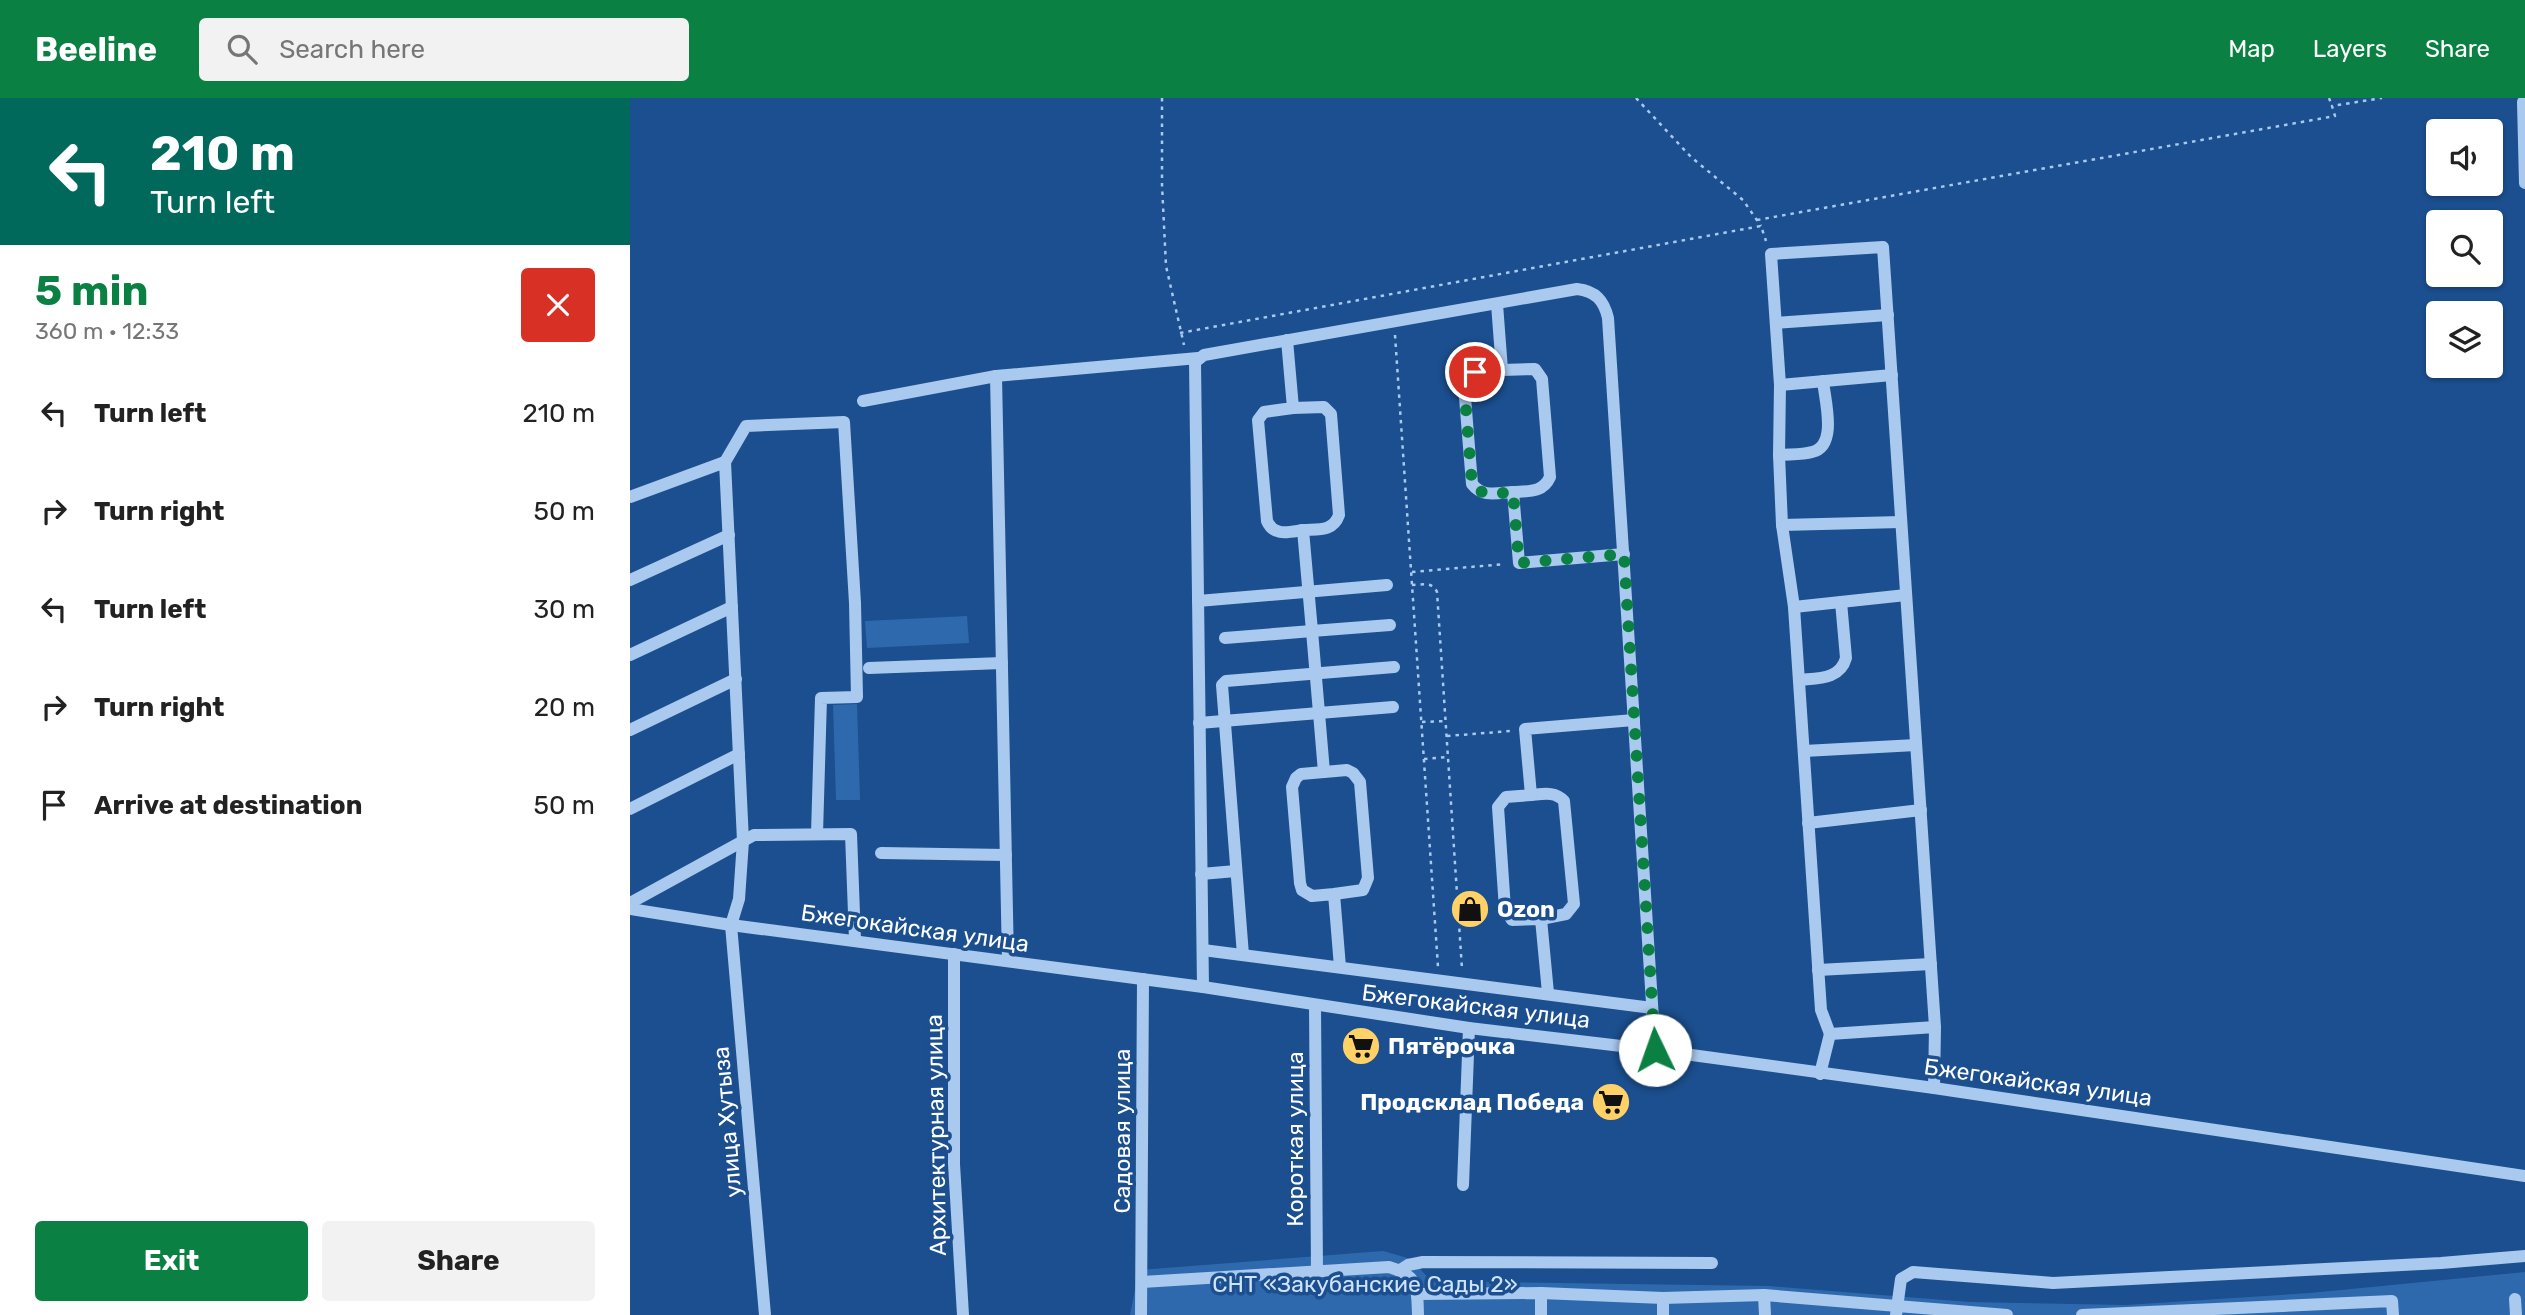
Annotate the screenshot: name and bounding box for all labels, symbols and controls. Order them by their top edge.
search box [199,18,689,81]
text: Beeline [35,30,157,69]
icon: search [223,30,261,68]
text: Search here [279,34,425,65]
text: Map [2228,35,2275,63]
text: Layers [2313,35,2387,63]
text: Share [2425,35,2490,63]
map controls [2426,119,2503,378]
button: sound [2426,119,2503,196]
text: 210 m [150,124,295,182]
icon: left [35,126,126,217]
text: Turn left [150,183,275,221]
button: search [2426,210,2503,287]
text: 5 min [35,266,149,316]
button: close [521,268,595,342]
button: layers [2426,301,2503,378]
text: 360 m · 12:33 [35,317,179,345]
pin [1445,342,1505,402]
icon: arrive [1456,353,1494,391]
icon: left [35,394,73,432]
text: Turn left [94,398,206,429]
text: 210 m [523,398,595,429]
icon: right [35,492,73,530]
text: Turn right [94,496,224,527]
text: 50 m [534,496,595,527]
icon: left [35,590,73,628]
text: Turn left [94,594,206,625]
text: 30 m [533,594,595,625]
icon: right [35,688,73,726]
text: Turn right [94,692,224,723]
text: 20 m [534,692,595,723]
icon: arrive [35,786,73,824]
text: Arrive at destination [94,790,362,821]
text: 50 m [534,790,595,821]
shop icon: Ozon [1449,888,1491,930]
place label: Ozon [1497,895,1555,923]
street label: Бжегокайская улица [799,898,1031,958]
street label: Бжегокайская улица [1360,978,1592,1034]
position arrow [1618,1013,1692,1087]
street label: Архитектурная улица [920,1014,952,1256]
supermarket icon: Пятёрочка [1340,1025,1382,1067]
place label: Пятёрочка [1388,1032,1515,1060]
street label: улица Хутыза [706,1045,748,1199]
street label: Садовая улица [1108,1049,1136,1213]
street label: Короткая улица [1281,1051,1309,1227]
street label: Бжегокайская улица [1922,1052,2154,1112]
supermarket icon: Продсклад Победа [1590,1081,1632,1123]
place label: Продсклад Победа [1360,1088,1584,1116]
button: Exit [35,1221,308,1301]
button: Share [322,1221,595,1301]
park label: СНТ «Закубанские Сады 2» [1212,1270,1518,1298]

